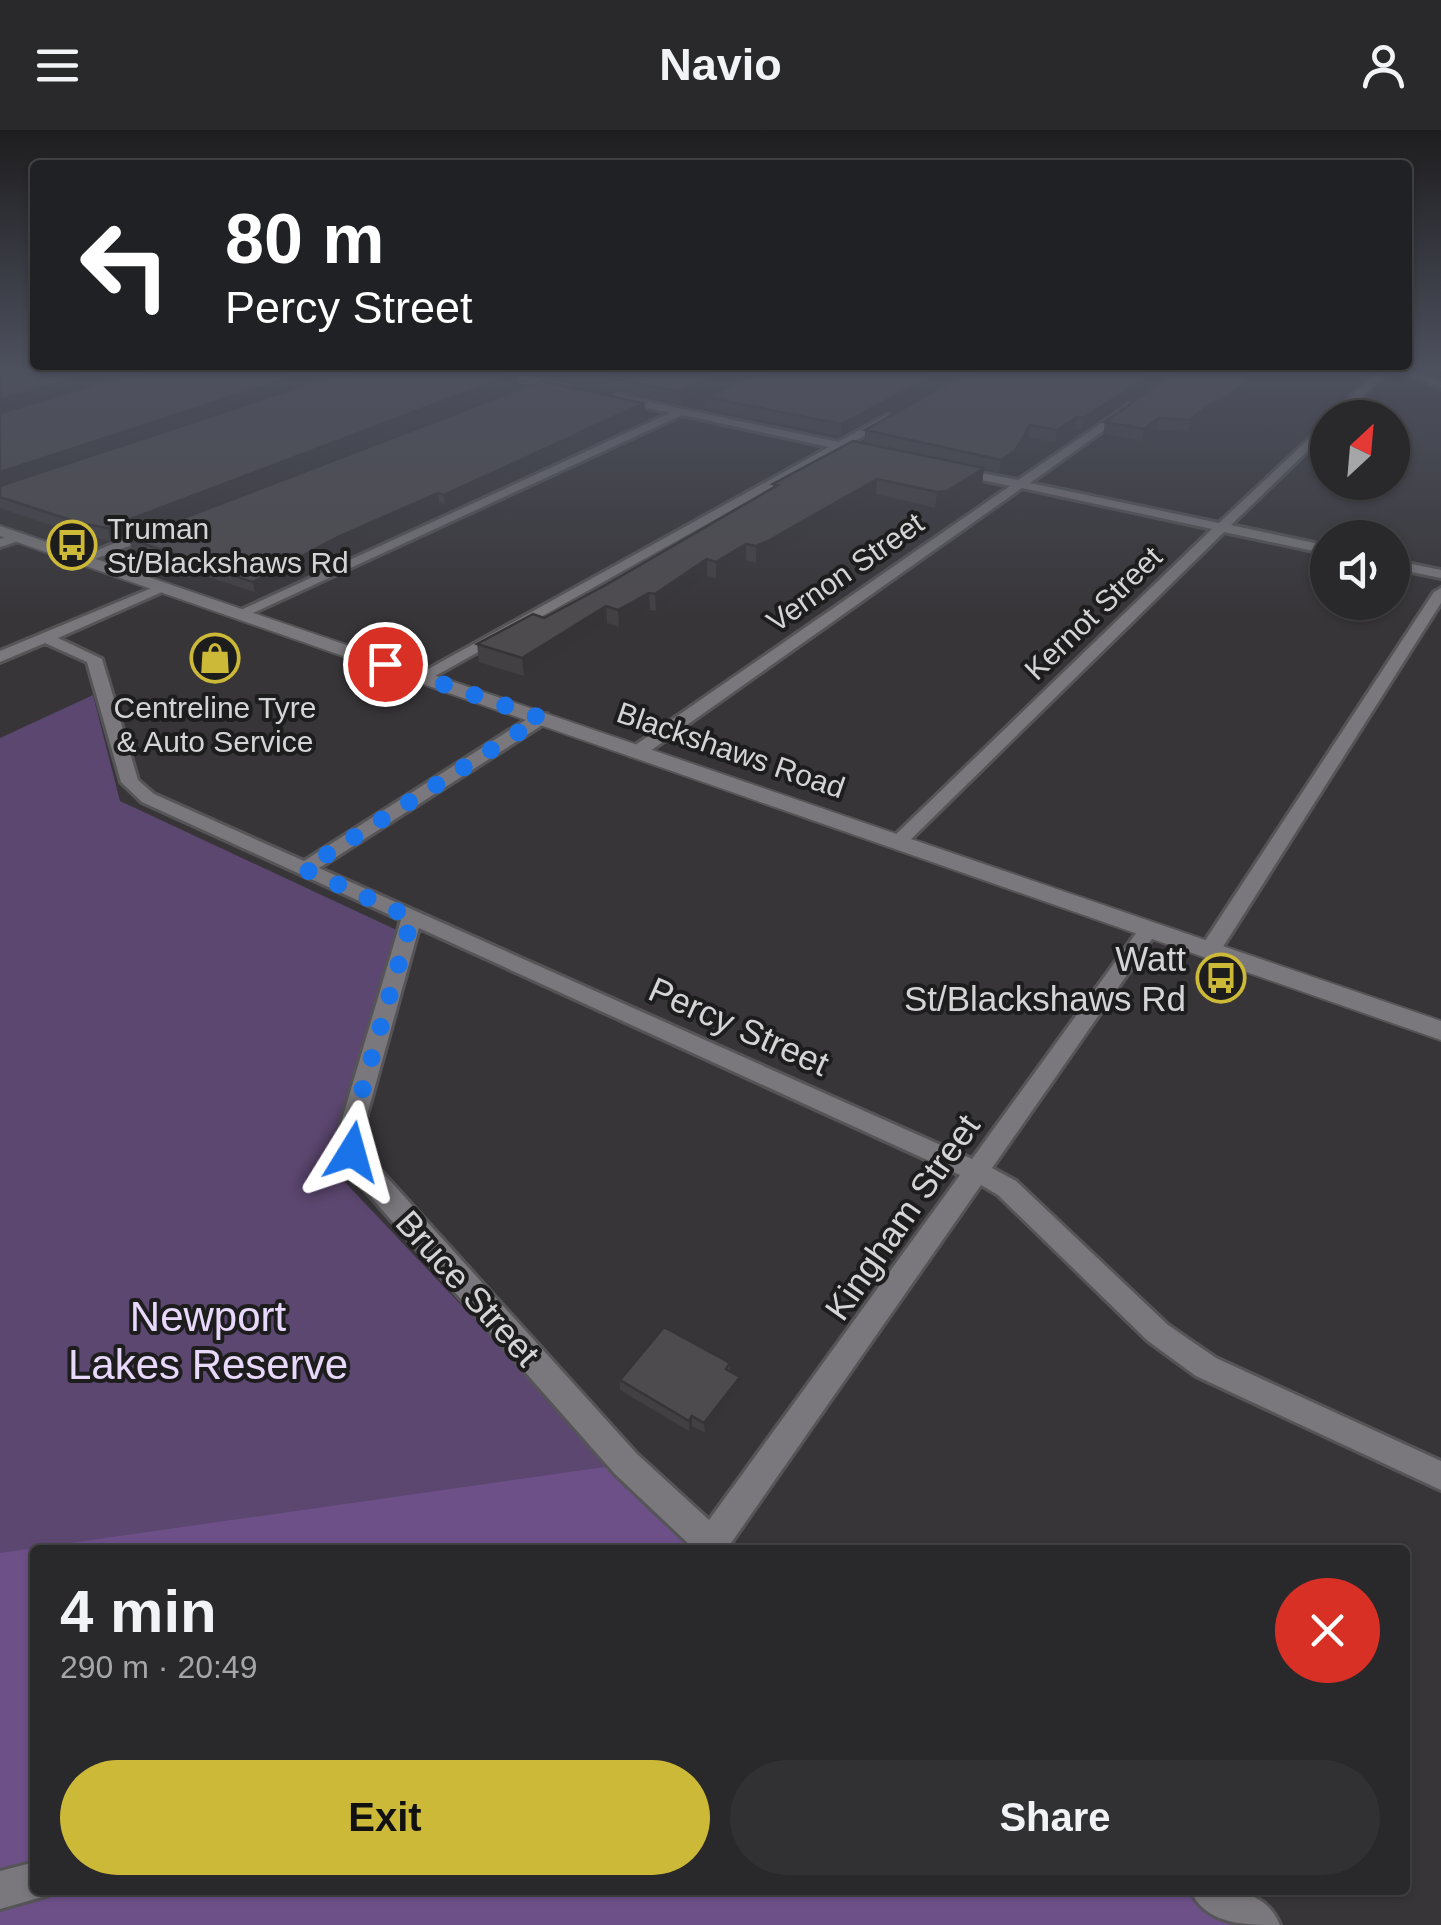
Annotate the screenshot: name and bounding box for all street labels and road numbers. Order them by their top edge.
street label: Vernon Street [760,505,930,638]
street label: Kernot Street [1018,539,1169,686]
street label: Blackshaws Road [613,696,849,804]
street label: Percy Street [643,969,835,1083]
street label: Kingham Street [817,1107,987,1327]
street label: Bruce Street [388,1203,548,1374]

